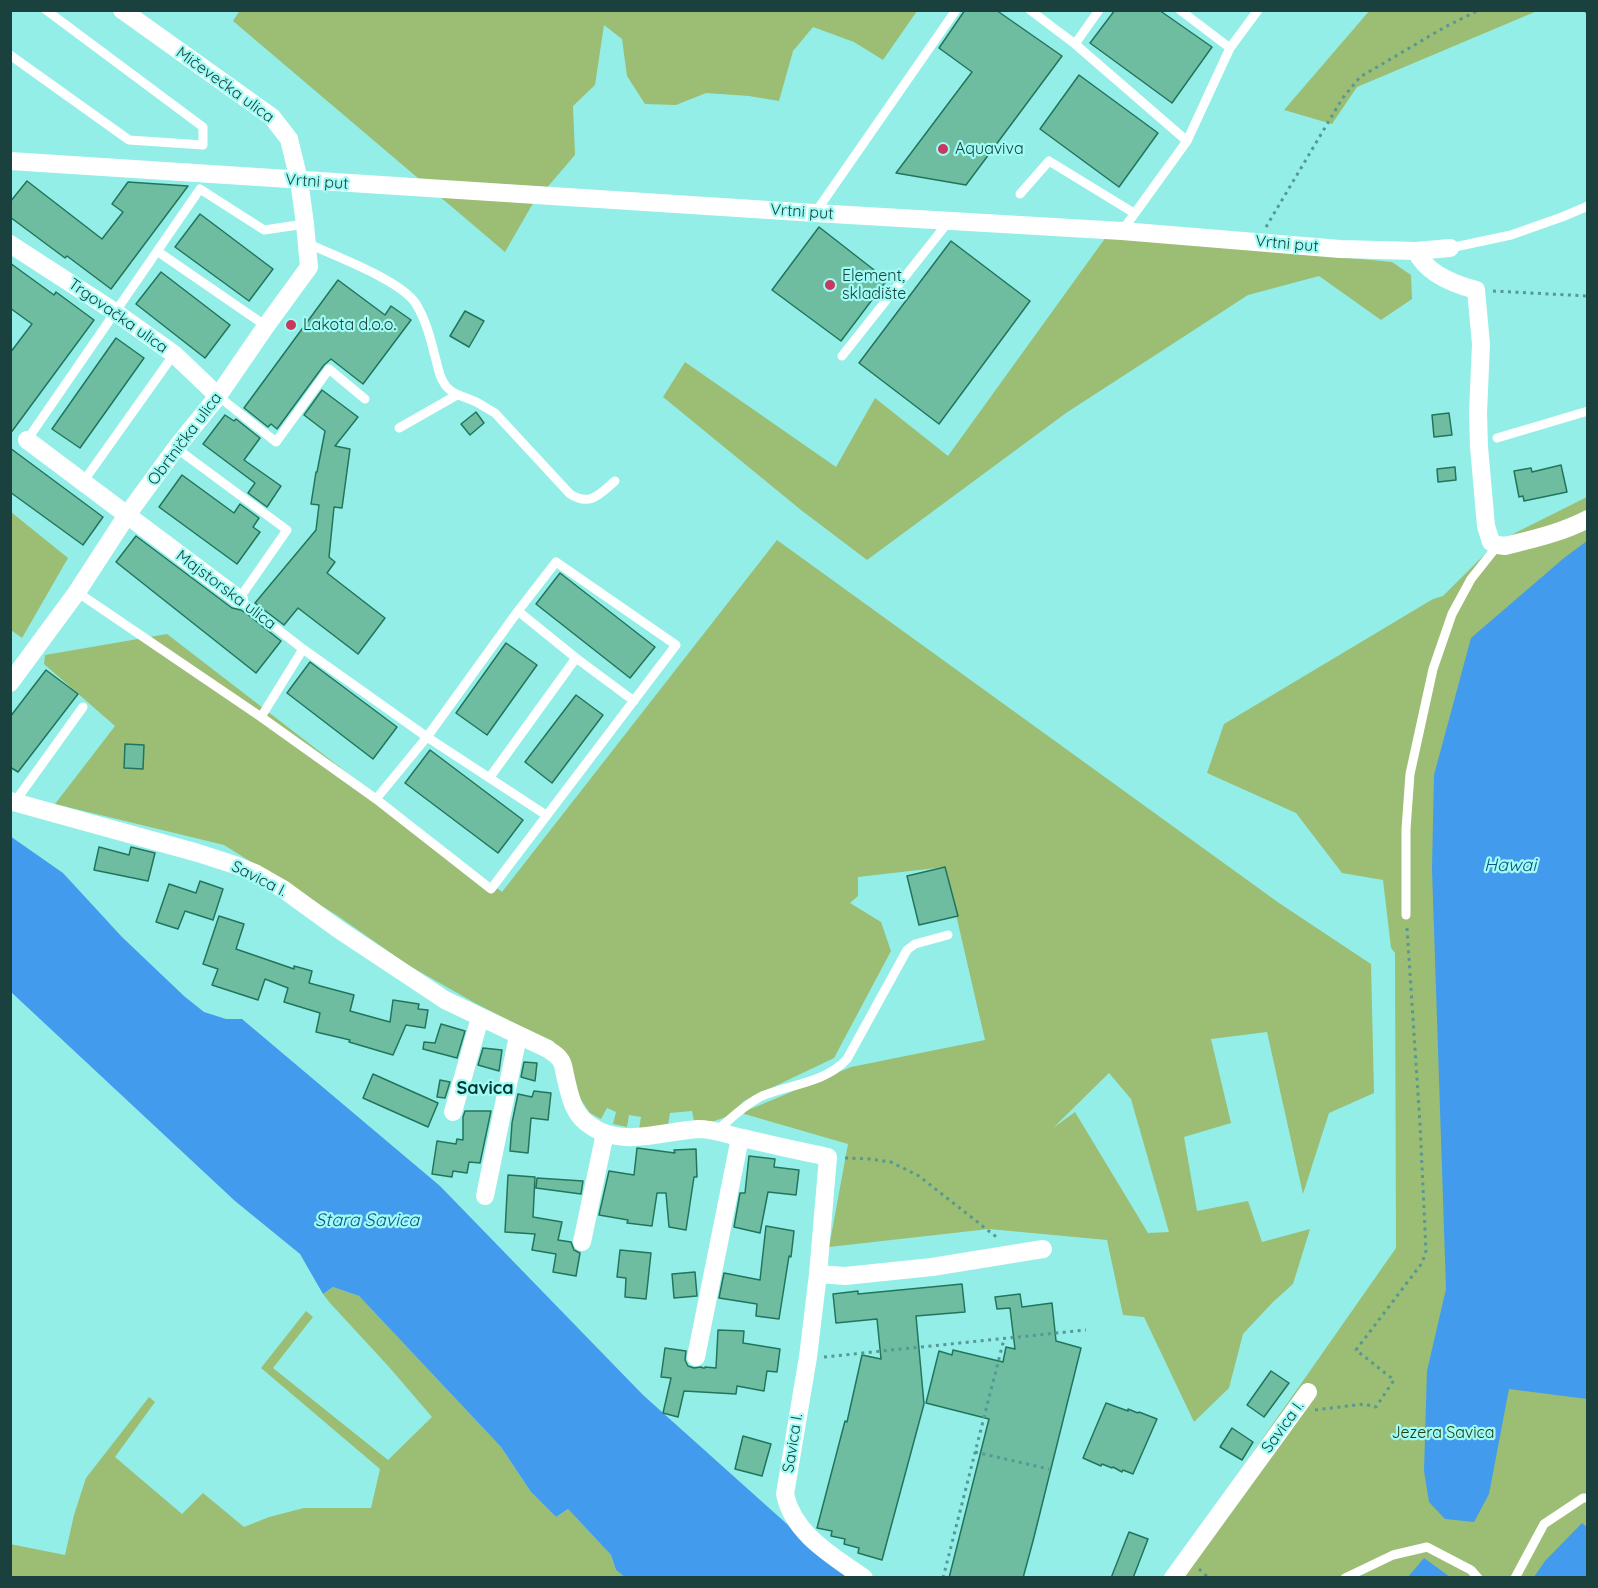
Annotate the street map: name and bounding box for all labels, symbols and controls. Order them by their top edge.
street label: Mičevečka ulica [172,43,278,127]
place label: Aquaviva [955,139,1024,159]
marker: Aquaviva [936,142,950,156]
street label: Vrtni put [285,170,349,194]
street label: Vrtni put [770,200,834,224]
street label: Vrtni put [1255,232,1319,256]
place label: Element, skladište [842,266,906,304]
street label: Trgovačka ulica [65,275,171,357]
marker: Element, skladište [823,278,837,292]
place label: Lakota d.o.o. [303,315,396,335]
marker: Lakota d.o.o. [284,318,298,332]
street label: Obrtnička ulica [144,389,226,489]
street label: Majstorska ulica [172,546,280,634]
water label: Hawai [1484,855,1536,877]
street label: Savica I. [228,857,290,901]
district label: Savica [457,1078,513,1100]
water label: Stara Savica [315,1210,419,1232]
street label: Savica I. [1258,1397,1308,1457]
street label: Savica I. [779,1412,807,1474]
park label: Jezera Savica [1391,1423,1495,1443]

